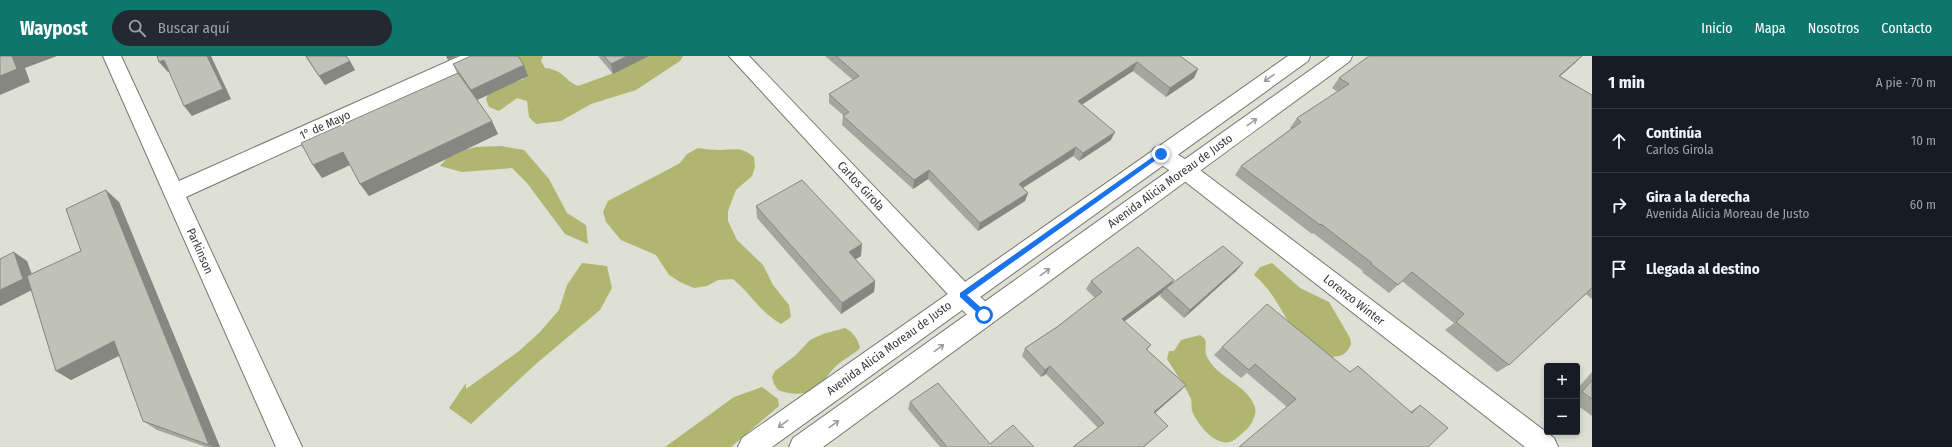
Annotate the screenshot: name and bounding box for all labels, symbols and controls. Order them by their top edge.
search box [112,10,392,46]
text: Waypost [20,17,88,40]
icon: search [126,17,148,39]
text: Buscar aquí [158,19,230,37]
text: Inicio [1701,20,1733,37]
text: Mapa [1755,20,1786,37]
text: Nosotros [1808,20,1859,37]
text: Contacto [1881,20,1932,37]
text: 1 min [1608,72,1645,93]
one-way arrow [1264,74,1275,82]
text: A pie · 70 m [1876,75,1936,90]
street label: 1° de Mayo [297,108,353,142]
one-way arrow [1246,117,1257,126]
text: Continúa [1646,124,1702,142]
icon: ahead [1608,130,1630,152]
street label: Avenida Alicia Moreau de Justo [1105,131,1235,231]
text: 10 m [1911,133,1936,148]
text: Carlos Girola [1646,142,1714,157]
route end [1152,145,1170,163]
street label: Carlos Girola [835,158,887,214]
text: Gira a la derecha [1646,188,1750,206]
icon: right [1608,194,1630,216]
text: 60 m [1910,197,1936,212]
text: Avenida Alicia Moreau de Justo [1646,206,1809,221]
street label: Parkinson [184,226,216,276]
icon: arrive [1608,258,1630,280]
text: Llegada al destino [1646,260,1760,278]
one-way arrow [1039,268,1050,276]
street label: Lorenzo Winter [1321,272,1388,329]
street label: Avenida Alicia Moreau de Justo [824,298,954,398]
route start [975,306,993,324]
one-way arrow [934,344,945,352]
map controls [1544,363,1580,435]
button: + [1544,363,1580,399]
button: − [1544,399,1580,435]
one-way arrow [778,420,789,428]
one-way arrow [828,420,839,428]

